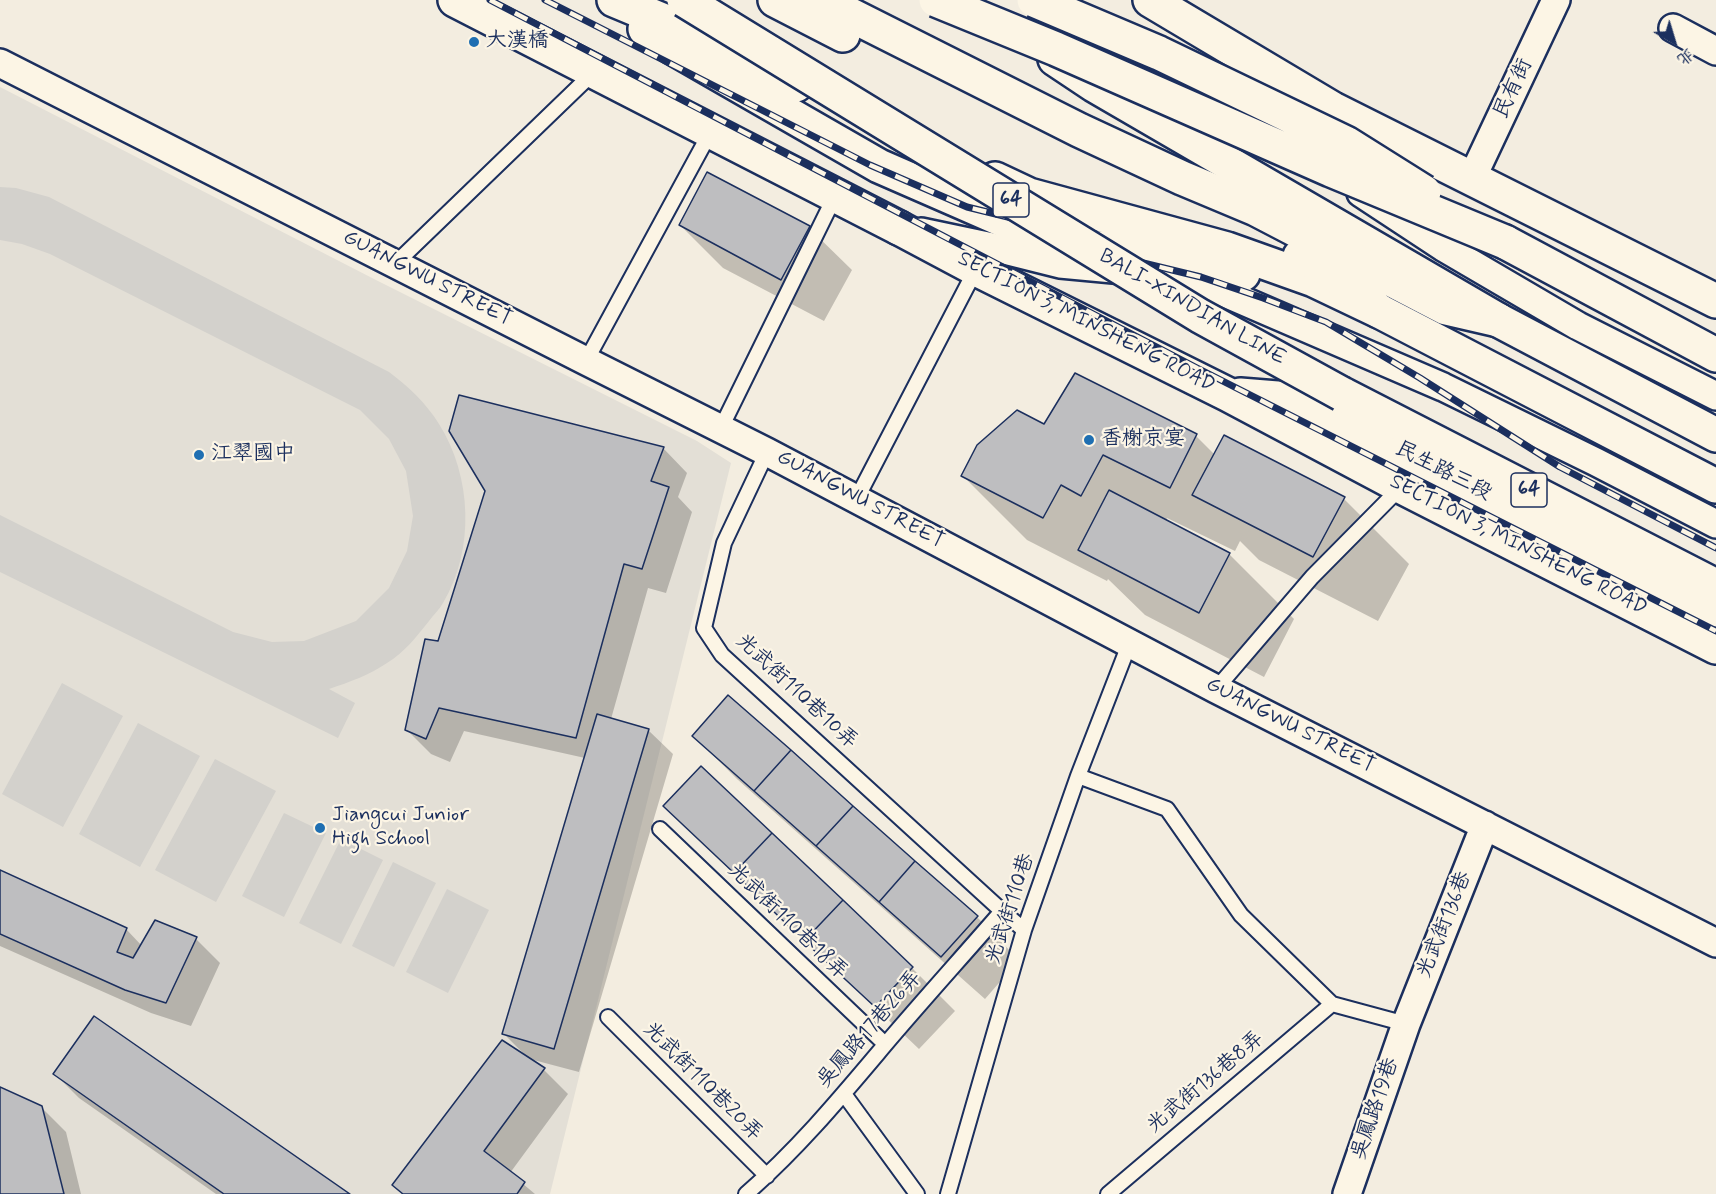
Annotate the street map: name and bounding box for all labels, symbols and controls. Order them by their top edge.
north arrow [1644,12,1704,72]
place label: 大漢橋 [486,29,549,55]
marker: 大漢橋 [467,35,481,49]
text: 北 [1673,43,1698,70]
street label: 民有街 [1489,55,1539,123]
road number: 64 [993,183,1029,217]
street label: GUANGWU STREET [338,225,516,333]
street label: BALI-XINDIAN LINE [1094,244,1290,372]
street label: SECTION 3, MINSHENG ROAD [953,247,1219,399]
place label: 香榭京宴 [1101,427,1185,453]
marker: 香榭京宴 [1082,433,1096,447]
street label: 民生路三段 [1391,437,1495,507]
place label: 江翠國中 [211,442,295,468]
street label: GUANGWU STREET [772,445,948,555]
marker: 江翠國中 [192,448,206,462]
street label: SECTION 3, MINSHENG ROAD [1385,470,1651,622]
road number: 64 [1511,473,1547,507]
street label: 光武街110巷10弄 [730,629,862,755]
street label: GUANGWU STREET [1201,672,1379,780]
place label: Jiangcui Junior High School [332,803,469,853]
marker: Jiangcui Junior High School [313,821,327,835]
street label: 光武街110巷 [981,850,1041,968]
street label: 光武街110巷18弄 [722,858,852,986]
street label: 光武街136巷 [1412,868,1478,982]
street label: 吳鳳路17巷26弄 [812,966,928,1094]
street label: 光武街110巷20弄 [637,1017,767,1147]
street label: 光武街136巷8弄 [1142,1027,1270,1139]
street label: 吳鳳路19巷 [1347,1055,1405,1163]

